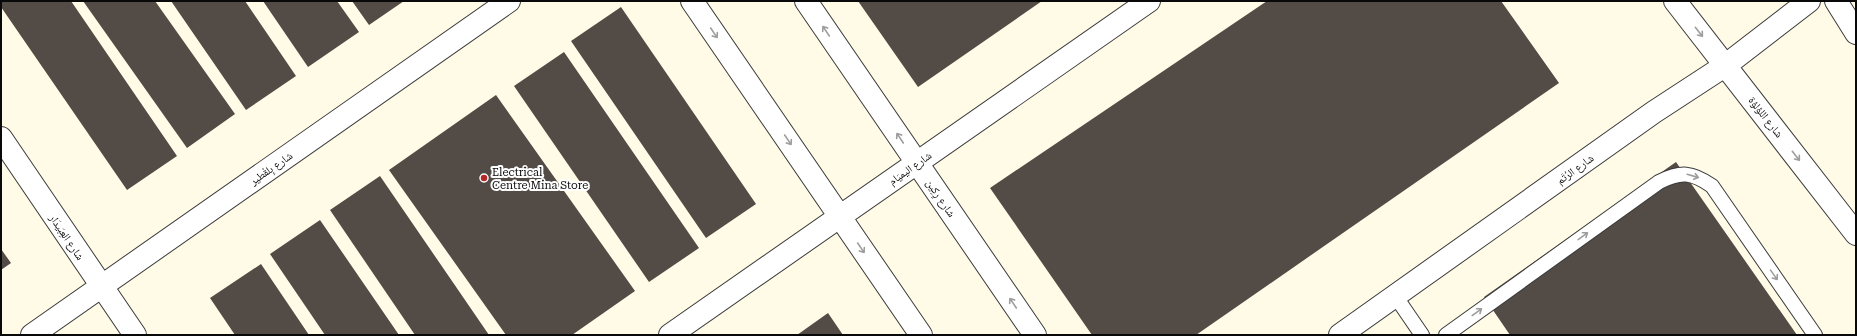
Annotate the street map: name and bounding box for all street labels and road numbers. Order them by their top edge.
street label: شارع اللؤلؤة [1746,94,1786,140]
street label: شارع بِلقْطير [247,149,296,189]
street label: شارع اليميَام [886,149,934,188]
street label: شارع الرُتَم [1554,152,1597,188]
street label: شارع رِكِين [922,177,958,220]
street label: شارع العِبَيدَار [46,211,87,263]

